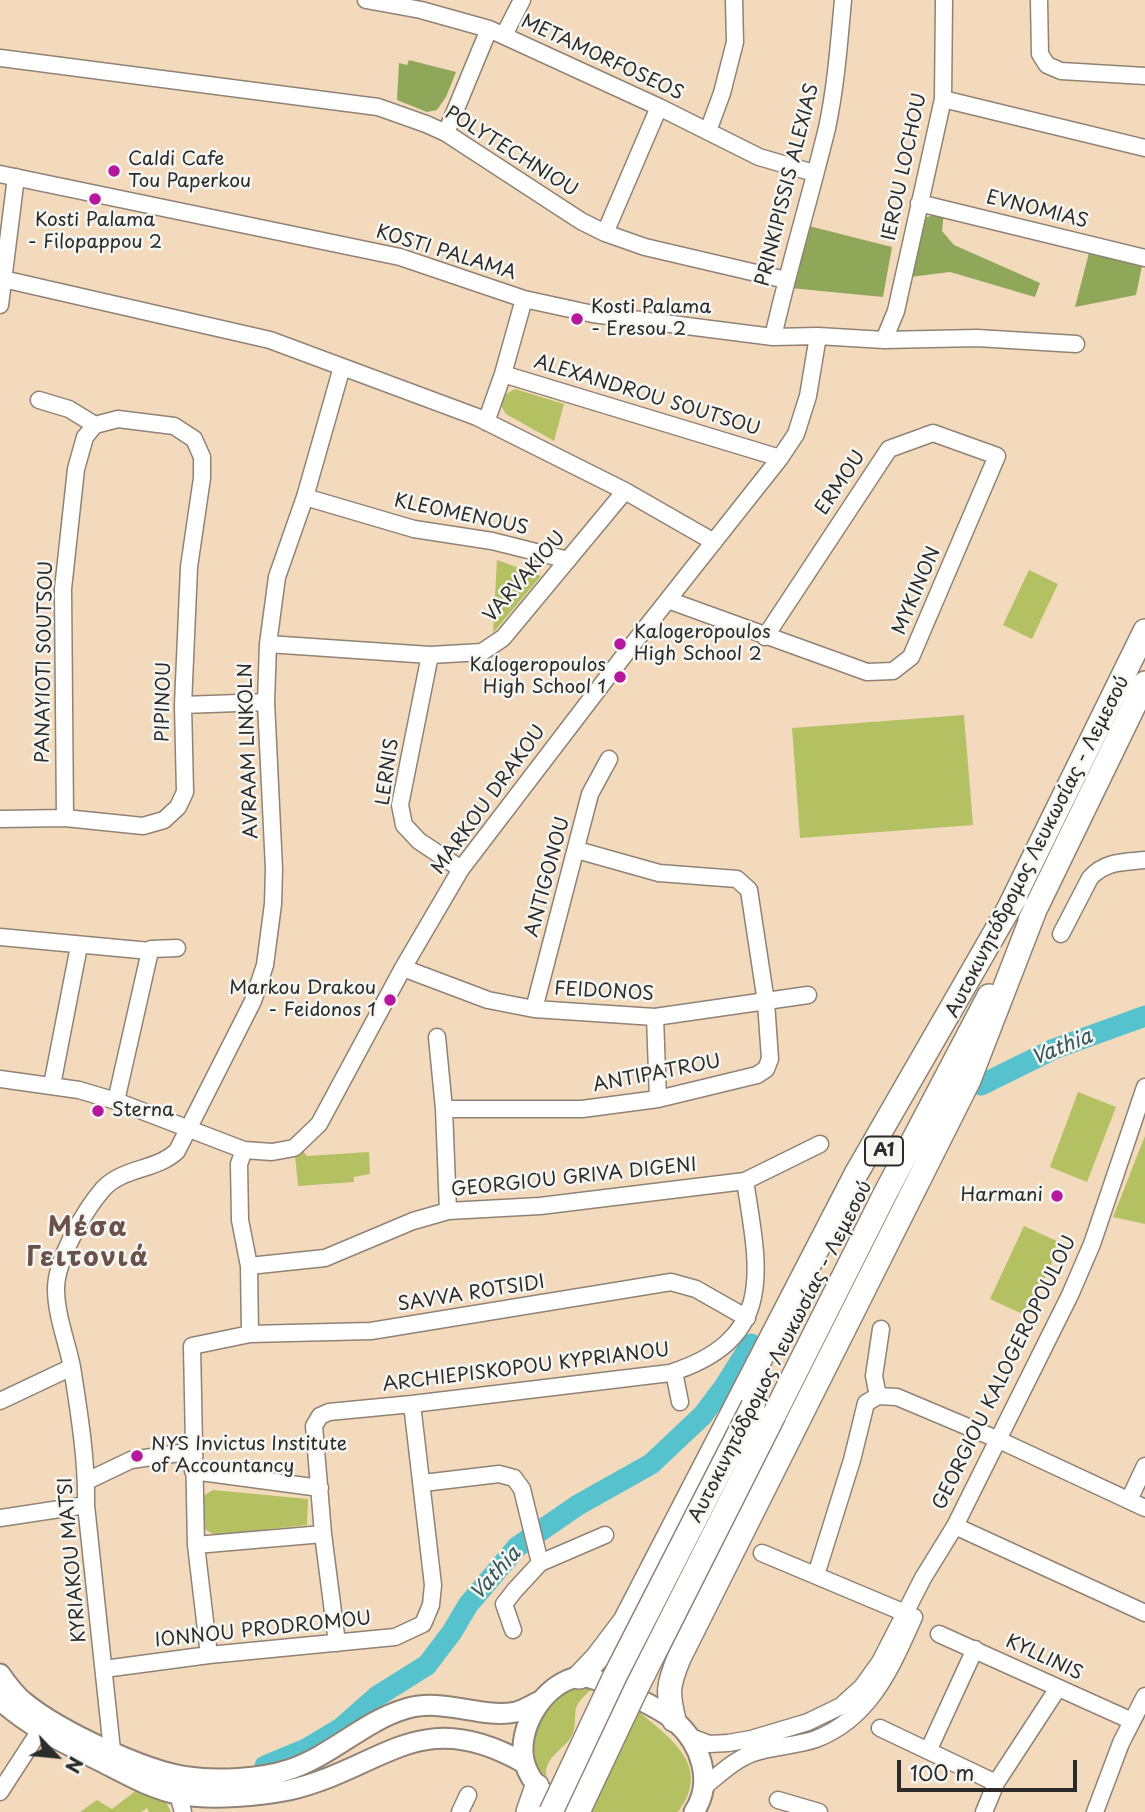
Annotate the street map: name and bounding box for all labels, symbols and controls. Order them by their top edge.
street label: METAMORFOSEOS [517,10,687,106]
street label: PRINKIPISSIS ALEXIAS [752,81,824,289]
street label: IEROU LOCHOU [878,91,932,243]
street label: POLYTECHNIOU [440,102,582,202]
place label: Caldi Cafe Tou Paperkou [128,149,251,193]
marker: Caldi Cafe Tou Paperkou [106,163,122,179]
street label: EVNOMIAS [984,186,1090,234]
marker: Kosti Palama - Filopappou 2 [87,191,103,207]
place label: Kosti Palama - Filopappou 2 [28,210,162,254]
street label: KOSTI PALAMA [373,221,519,285]
place label: Kosti Palama - Eresou 2 [591,297,711,341]
marker: Kosti Palama - Eresou 2 [569,311,585,327]
street label: ALEXANDROU SOUTSOU [531,351,763,441]
street label: ERMOU [811,447,871,519]
street label: KLEOMENOUS [392,490,530,540]
street label: VARVAKIOU [479,527,571,627]
street label: MYKINON [888,543,946,639]
street label: PANAYIOTI SOUTSOU [32,561,58,763]
place label: Kalogeropoulos High School 2 [634,622,771,666]
marker: Kalogeropoulos High School 2 [612,636,628,652]
place label: Kalogeropoulos High School 1 [469,655,606,699]
street label: PIPINOU [152,662,176,742]
street label: AVRAAM LINKOLN [235,663,263,839]
marker: Kalogeropoulos High School 1 [612,669,628,685]
street label: Αυτοκινητόδρομος Λευκωσίας - Λεμεσού [942,672,1134,1022]
street label: MARKOU DRAKOU [427,721,551,879]
street label: LERNIS [372,737,404,807]
street label: ANTIGONOU [521,815,575,939]
place label: Markou Drakou - Feidonos 1 [229,978,376,1022]
street label: FEIDONOS [553,978,655,1006]
marker: Markou Drakou - Feidonos 1 [382,992,398,1008]
water label: Vathia [1028,1024,1096,1072]
street label: ANTIPATROU [591,1050,723,1098]
place label: Sterna [112,1100,174,1122]
marker: Sterna [90,1103,106,1119]
road number: A1 [865,1136,903,1166]
street label: GEORGIOU GRIVA DIGENI [450,1154,698,1202]
street label: Αυτοκινητόδρομος Λευκωσίας - Λεμεσού [685,1177,877,1527]
place label: Harmani [961,1185,1043,1207]
marker: Harmani [1049,1188,1065,1204]
district label: Μέσα Γειτονιά [27,1213,149,1274]
street label: GEORGIOU KALOGEROPOULOU [929,1232,1081,1514]
street label: SAVVA ROTSIDI [396,1271,546,1317]
street label: ARCHIEPISKOPOU KYPRIANOU [381,1339,671,1397]
place label: NYS Invictus Institute of Accountancy [151,1434,347,1478]
marker: NYS Invictus Institute of Accountancy [129,1448,145,1464]
street label: KYRIAKOU MATSI [54,1476,92,1644]
water label: Vathia [465,1542,527,1606]
street label: IONNOU PRODROMOU [154,1607,372,1653]
street label: KYLLINIS [1002,1630,1086,1686]
north arrow [21,1721,91,1791]
scale bar [900,1745,1080,1789]
text: N [59,1752,91,1778]
text: 100 m [910,1756,974,1788]

